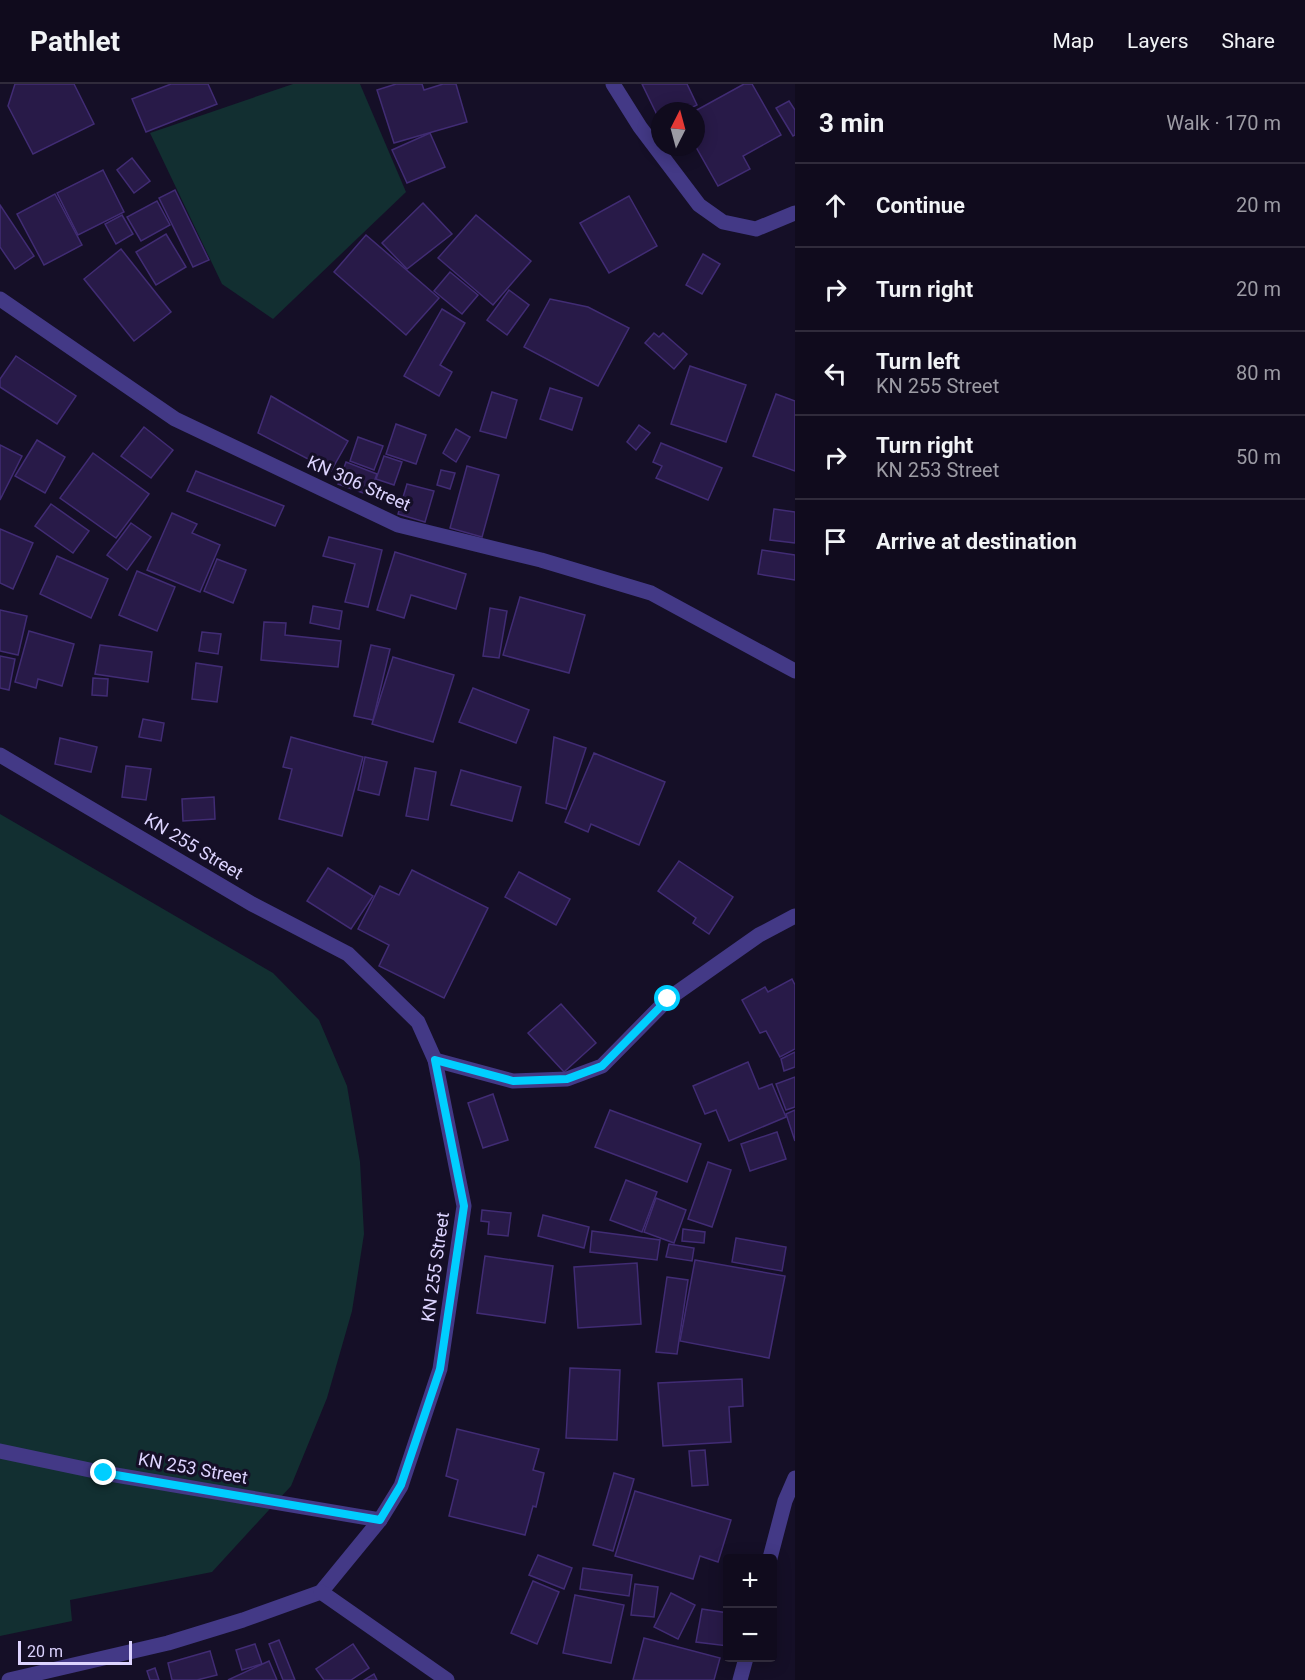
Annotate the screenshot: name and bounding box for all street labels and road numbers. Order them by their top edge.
street label: KN 306 Street [304,451,414,515]
street label: KN 255 Street [141,808,247,884]
street label: KN 255 Street [417,1211,453,1323]
street label: KN 253 Street [137,1448,250,1488]

